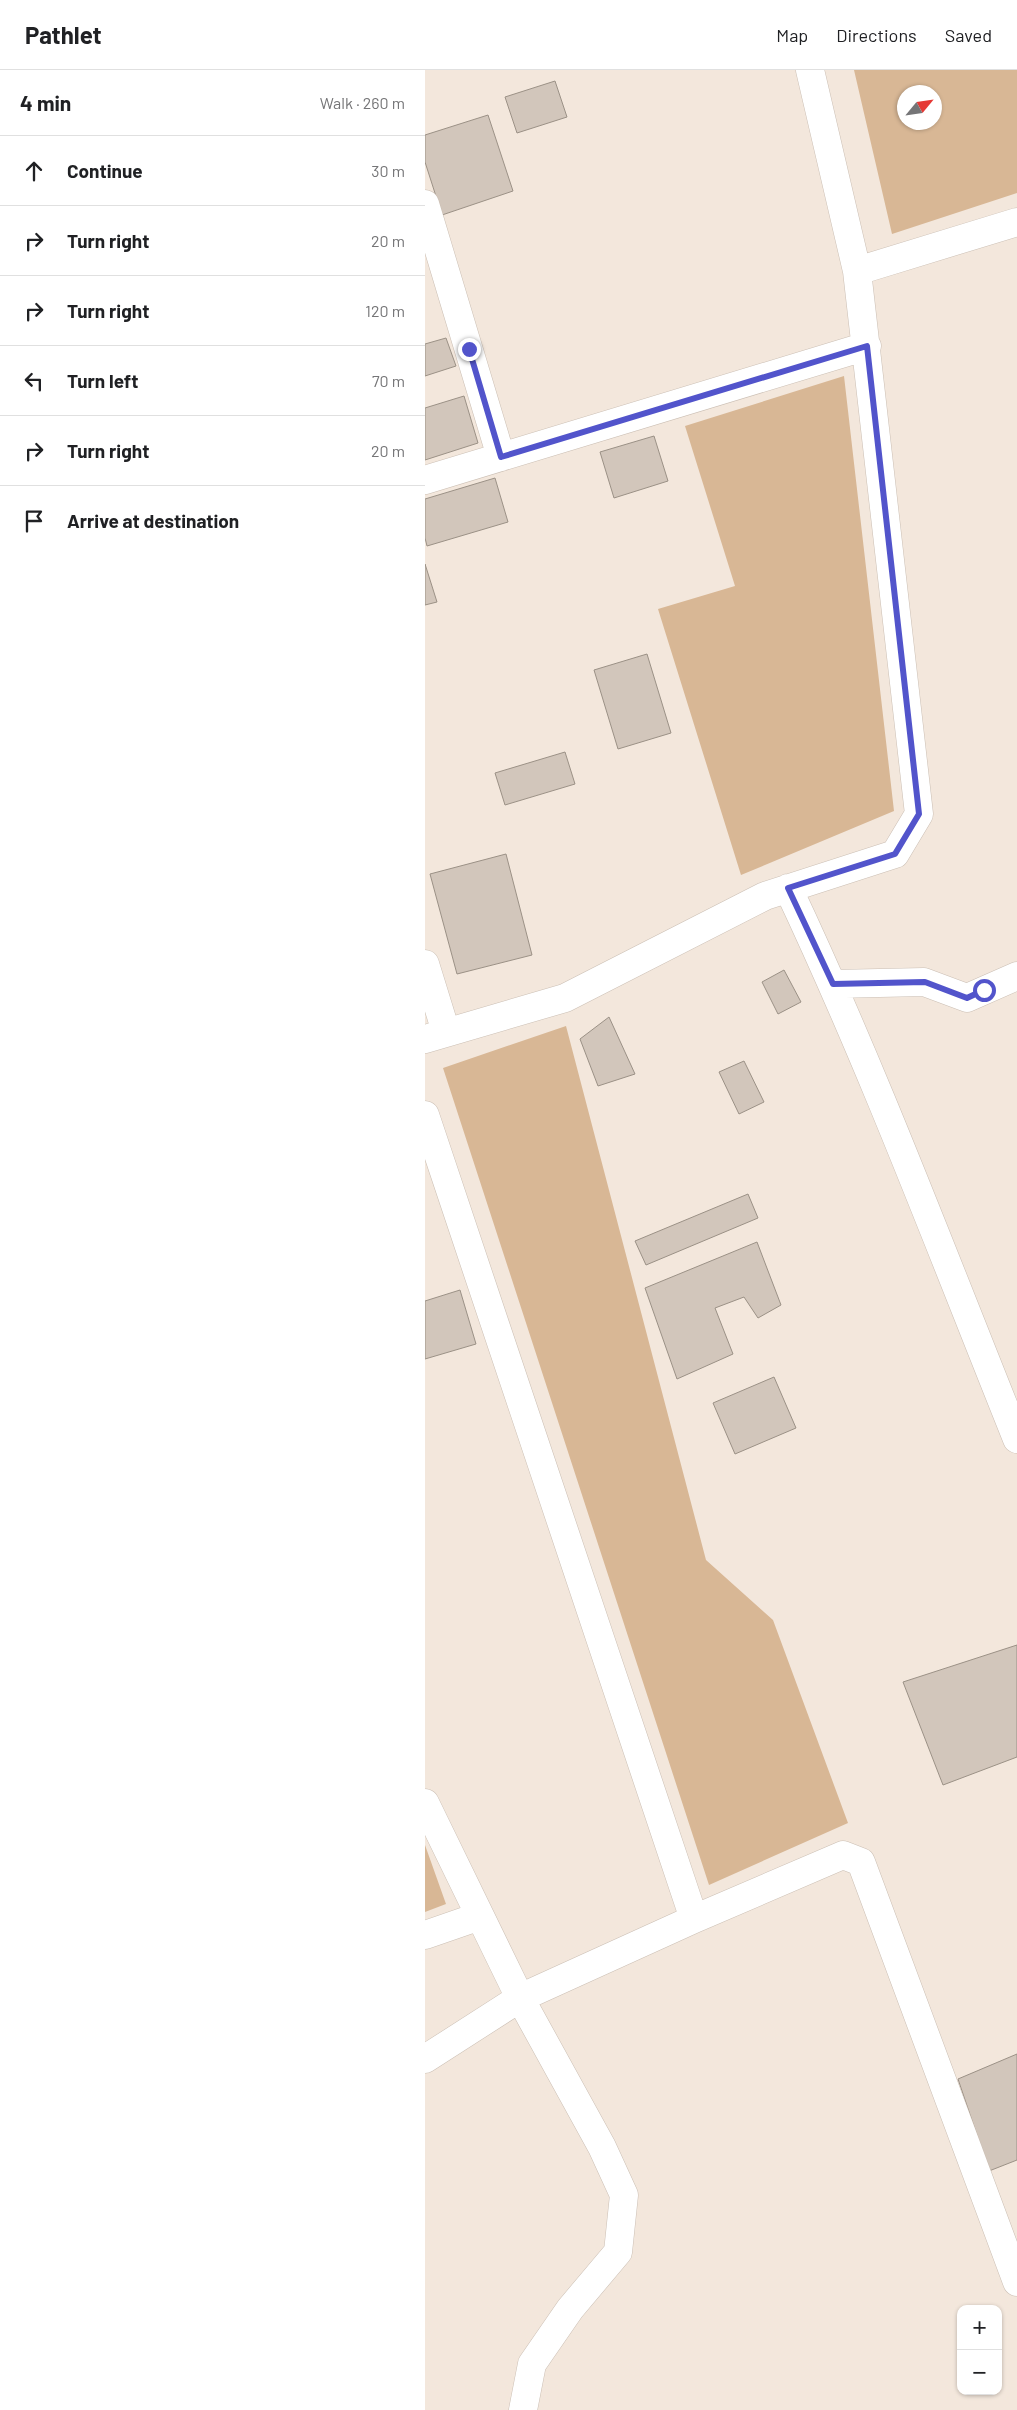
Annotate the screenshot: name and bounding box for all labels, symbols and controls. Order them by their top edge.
text: Pathlet [25,20,102,49]
text: Map [776,24,808,46]
text: Directions [836,24,917,46]
text: Saved [945,24,992,46]
north arrow [897,85,942,130]
text: 4 min [20,90,71,115]
text: Walk · 260 m [320,93,405,112]
icon: ahead [20,157,48,185]
text: Continue [67,159,143,182]
text: 30 m [371,161,405,180]
icon: right [20,227,48,255]
text: Turn right [67,229,149,252]
text: 20 m [371,231,405,250]
icon: right [20,297,48,325]
text: Turn right [67,299,149,322]
text: 120 m [365,301,405,320]
route end [458,338,481,361]
icon: left [20,367,48,395]
text: Turn left [67,369,138,392]
text: 70 m [372,371,405,390]
icon: right [20,437,48,465]
text: Turn right [67,439,149,462]
text: 20 m [371,441,405,460]
icon: arrive [20,507,48,535]
text: Arrive at destination [67,509,239,532]
route start [973,979,996,1002]
map controls [957,2305,1002,2395]
button: + [957,2305,1002,2350]
button: − [957,2350,1002,2395]

